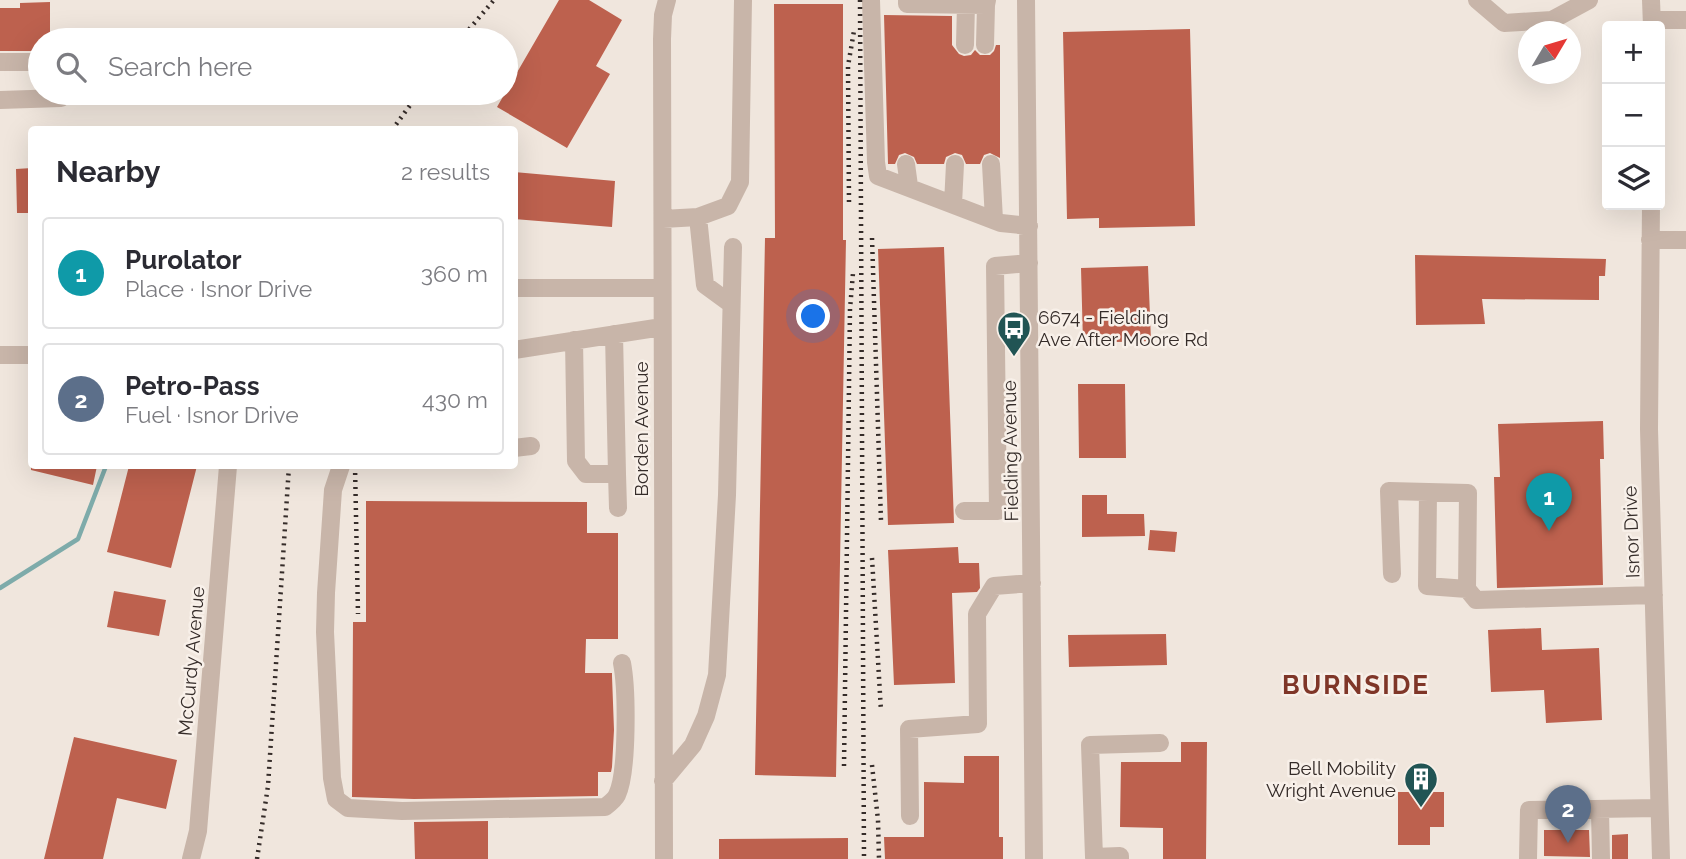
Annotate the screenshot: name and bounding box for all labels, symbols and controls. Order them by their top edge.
north arrow [1518,21,1581,84]
map controls [1602,21,1665,210]
button: + [1602,21,1665,84]
search box [28,28,518,105]
icon: search [52,48,90,86]
text: Search here [108,52,252,82]
button: − [1602,84,1665,147]
button: layers [1602,147,1665,210]
text: Nearby [56,154,160,189]
text: 2 results [401,158,490,185]
text: Purolator [125,245,242,275]
text: 1 [75,260,87,287]
text: 360 m [421,260,488,287]
text: Place · Isnor Drive [125,275,312,302]
your location [796,299,830,333]
place label: 6674 - Fielding Ave After Moore Rd [1038,306,1208,350]
bus stop icon: 6674 - Fielding Ave After Moore Rd [995,309,1033,358]
street label: Borden Avenue [630,361,652,497]
text: Petro-Pass [125,371,259,401]
street label: Fielding Avenue [998,380,1022,522]
text: 2 [75,386,87,413]
text: 430 m [422,386,488,413]
text: Fuel · Isnor Drive [125,401,299,428]
pin: 1 [1526,473,1572,531]
street label: Isnor Drive [1618,485,1644,579]
street label: McCurdy Avenue [173,585,209,737]
district label: BURNSIDE [1282,670,1430,700]
place label: Bell Mobility Wright Avenue [1266,757,1396,801]
building icon: Bell Mobility Wright Avenue [1402,760,1440,809]
pin: 2 [1545,785,1591,843]

